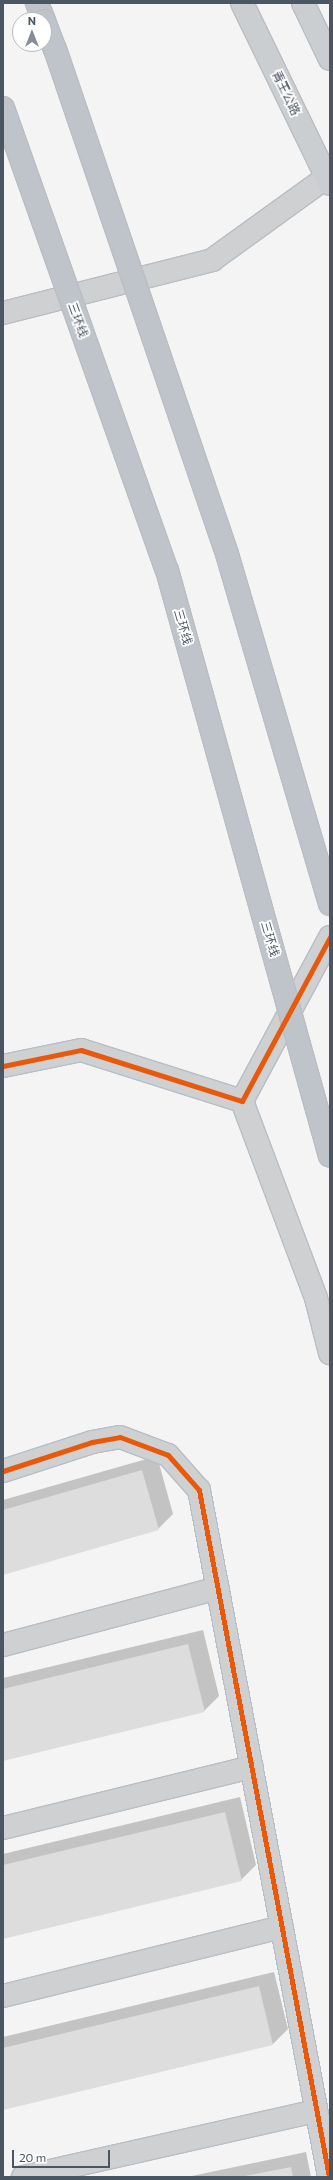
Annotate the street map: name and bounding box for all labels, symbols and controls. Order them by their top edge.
north arrow [12,12,52,52]
text: N [28,14,36,27]
street label: 青王公路 [269,68,303,118]
street label: 三环线 [65,301,91,339]
street label: 三环线 [171,608,195,646]
street label: 三环线 [258,920,282,958]
scale bar [14,2142,112,2168]
text: 20 m [19,2150,46,2164]

